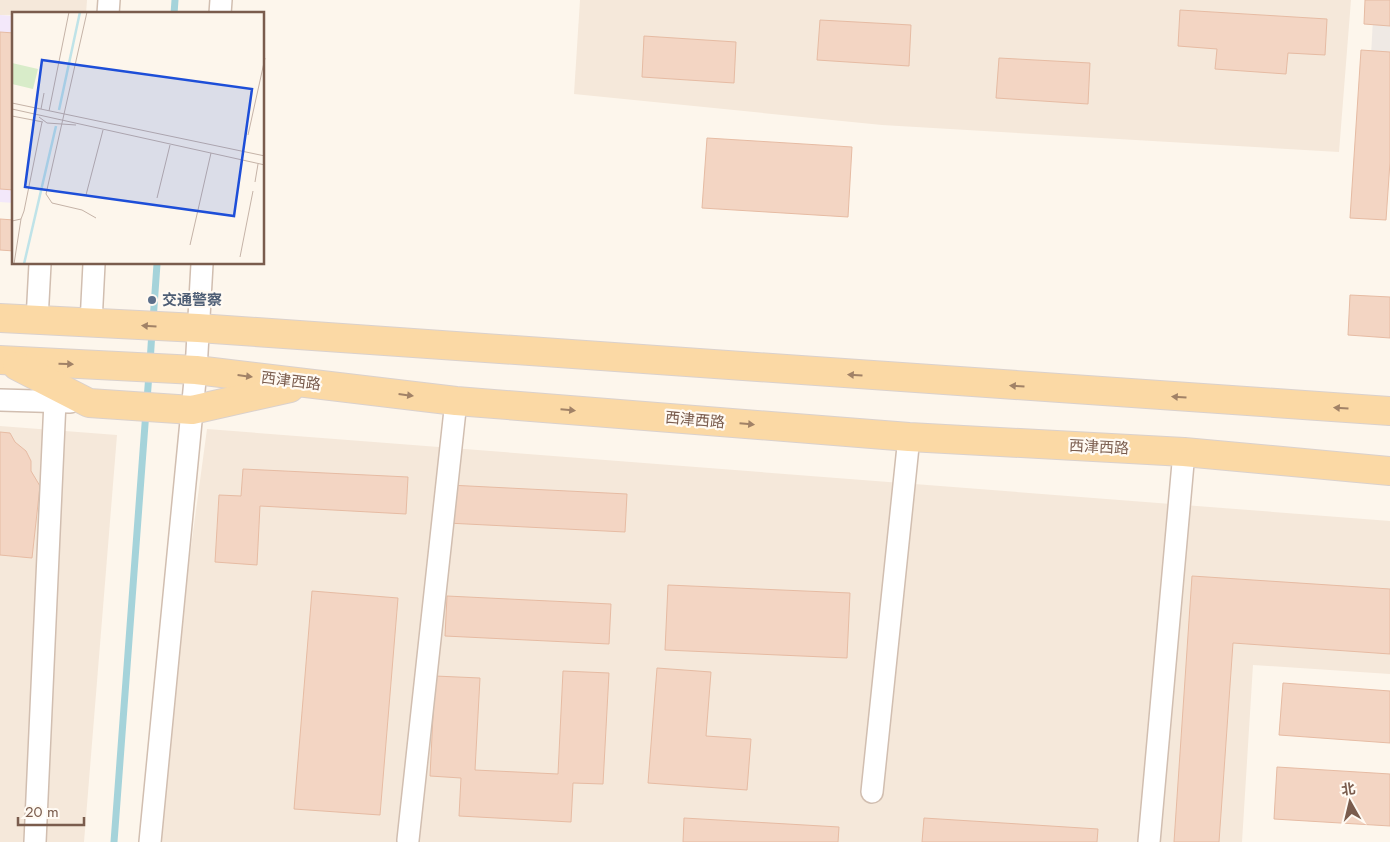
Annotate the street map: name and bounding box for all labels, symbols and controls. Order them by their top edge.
inset map [12,12,265,265]
place label: 交通警察 [162,289,222,311]
marker: 交通警察 [146,294,158,306]
one-way arrow [140,322,156,330]
one-way arrow [58,361,74,369]
street label: 西津西路 [260,366,322,396]
one-way arrow [847,370,863,378]
one-way arrow [237,372,253,380]
one-way arrow [1009,382,1025,390]
one-way arrow [399,391,415,399]
one-way arrow [1171,393,1187,401]
one-way arrow [1333,403,1349,411]
one-way arrow [560,406,576,414]
street label: 西津西路 [664,406,726,434]
one-way arrow [740,420,756,428]
street label: 西津西路 [1068,434,1130,460]
north arrow [1325,777,1375,827]
text: 北 [1340,778,1357,800]
scale bar [18,794,84,826]
text: 20 m [25,801,59,823]

